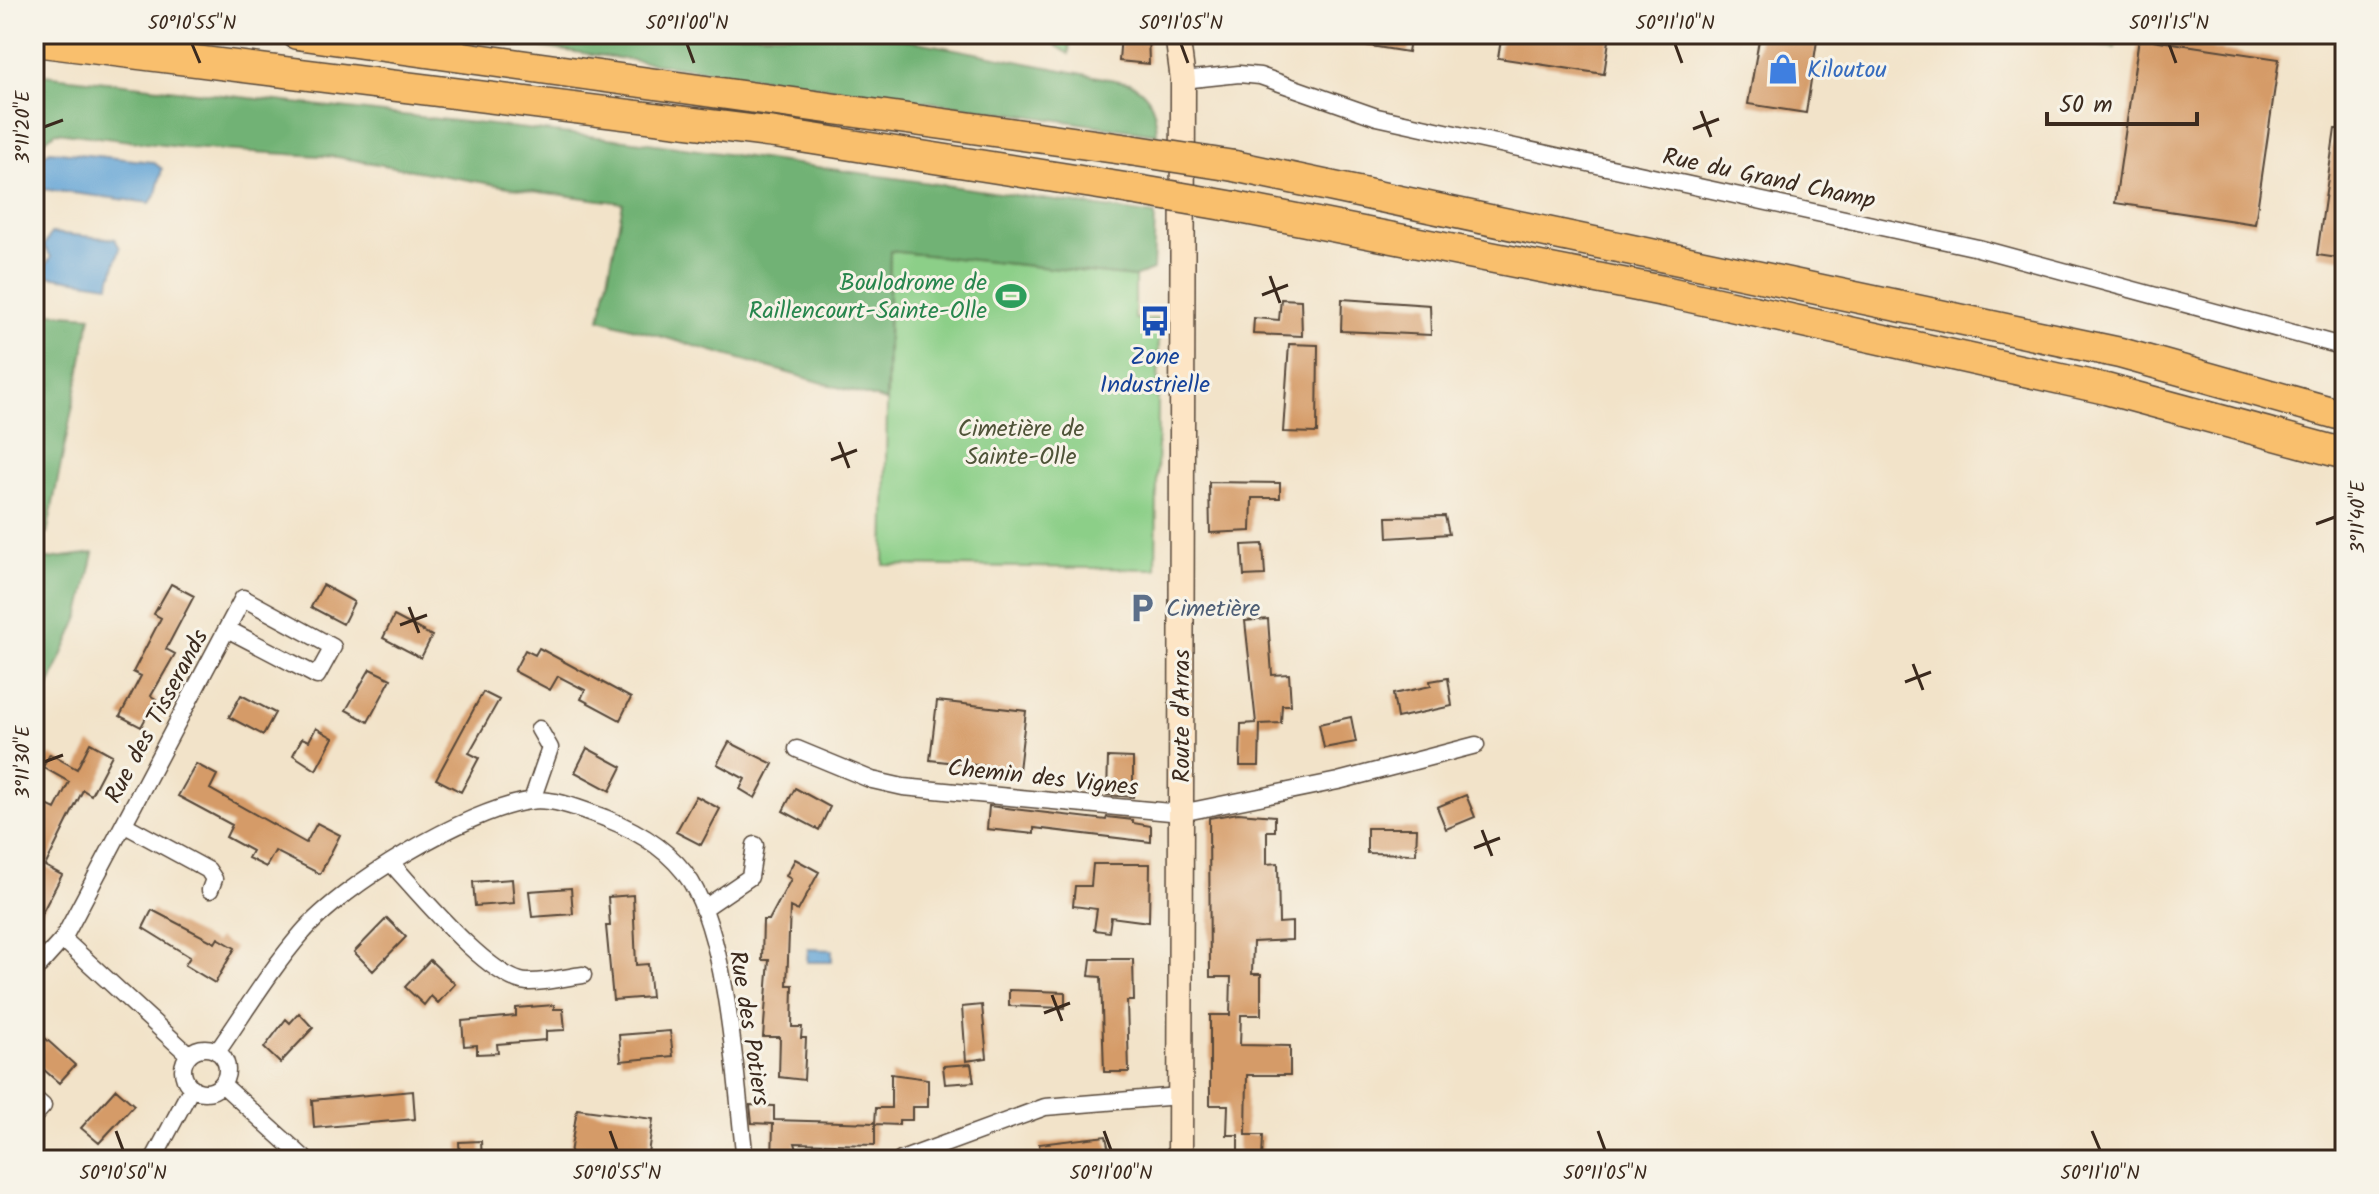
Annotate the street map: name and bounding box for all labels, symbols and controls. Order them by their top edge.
text: 50°10'55"N [148,8,236,40]
text: 50°11'00"N [645,8,729,40]
text: 50°11'05"N [1139,8,1223,40]
text: 50°11'10"N [1635,8,1715,40]
text: 50°11'15"N [2129,8,2209,40]
place label: Kiloutou [1807,51,1887,90]
shop icon: Kiloutou [1766,52,1800,86]
scale bar [2047,76,2197,126]
text: 50 m [2059,86,2113,125]
text: 3°11'20"E [8,89,40,164]
street label: Rue du Grand Champ [1659,138,1879,221]
place label: Boulodrome de Raillencourt-Sainte-Olle [748,264,987,331]
sports icon: Boulodrome de Raillencourt-Sainte-Olle [994,279,1028,313]
bus stop icon: Zone Industrielle [1138,304,1172,338]
place label: Zone Industrielle [1100,338,1210,405]
park label: Cimetière de Sainte-Olle [958,410,1085,477]
text: 3°11'40"E [2343,479,2375,554]
place label: Cimetière [1166,590,1260,629]
parking icon: Cimetière [1125,591,1159,625]
street label: Rue des Tisserands [95,623,220,811]
street label: Route d'Arras [1163,649,1202,783]
text: 3°11'30"E [8,724,40,799]
street label: Chemin des Vignes [946,749,1140,808]
street label: Rue des Potiers [717,948,780,1109]
text: 50°10'50"N [79,1158,167,1190]
text: 50°10'55"N [573,1158,661,1190]
text: 50°11'00"N [1069,1158,1153,1190]
text: 50°11'05"N [1563,1158,1647,1190]
text: 50°11'10"N [2060,1158,2140,1190]

